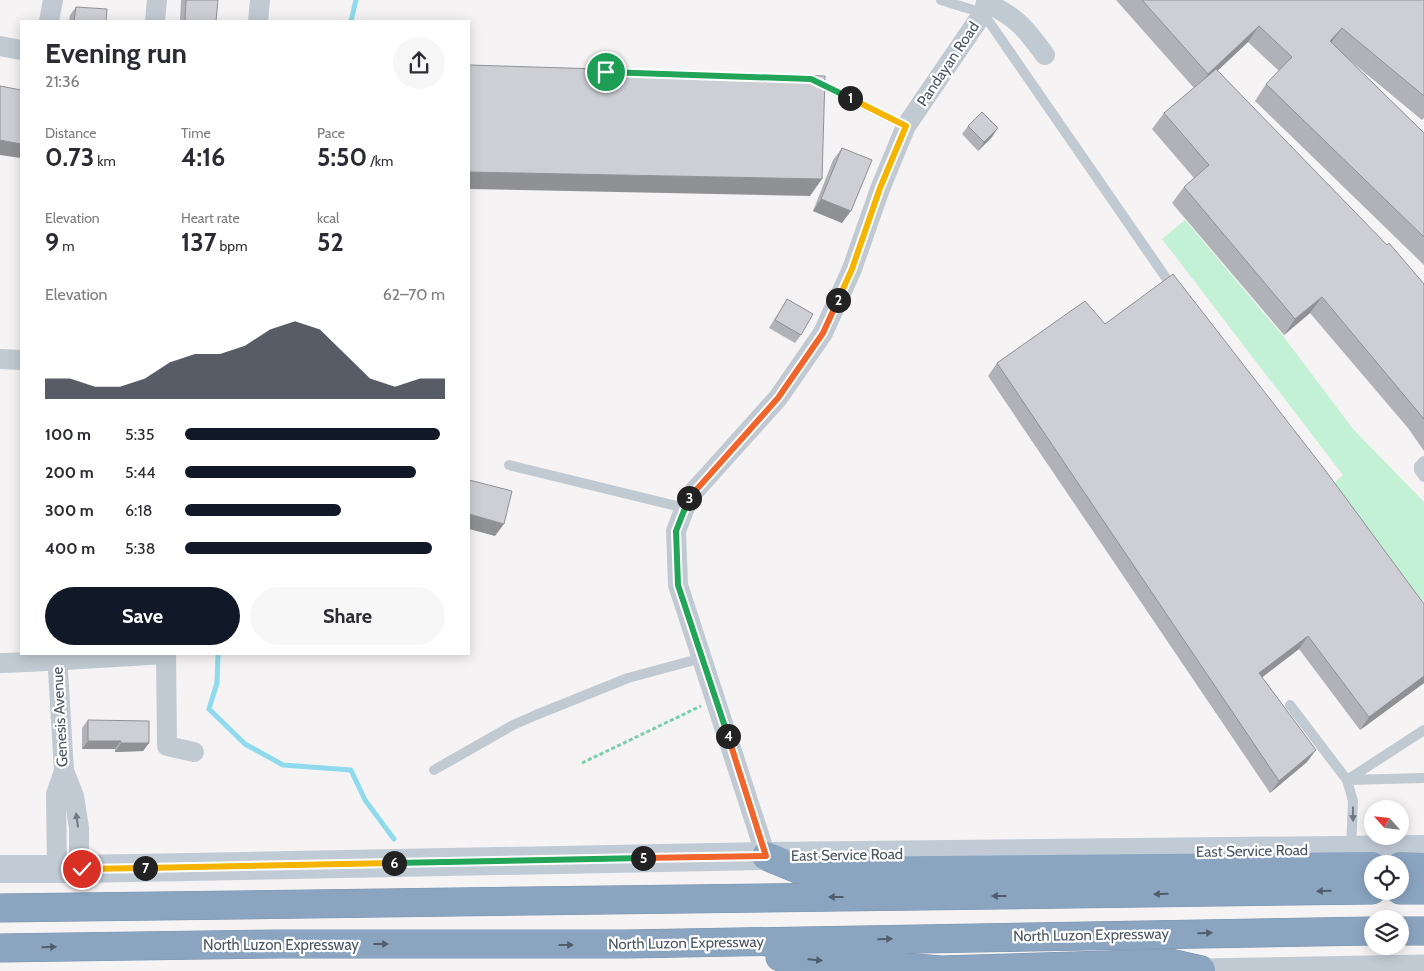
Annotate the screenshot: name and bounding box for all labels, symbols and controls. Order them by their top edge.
street label: Pandayan Road [913,18,983,110]
text: Evening run [45,36,187,70]
button: share [393,37,445,89]
pin [585,51,627,93]
icon: arrive [592,58,620,86]
text: 21:36 [45,72,80,91]
pin: 1 [838,86,862,110]
text: 1 [848,89,853,107]
text: Distance [45,124,97,142]
text: Time [181,124,211,142]
text: Pace [317,124,345,142]
text: 0.73 [45,142,94,172]
text: 4:16 [181,142,225,172]
text: 5:50 [317,142,367,172]
text: km [94,152,116,170]
text: /km [367,152,393,170]
text: Elevation [45,209,100,227]
text: Heart rate [181,209,240,227]
text: kcal [317,209,339,227]
text: 9 [45,227,59,257]
text: 137 [181,227,216,257]
text: 52 [317,227,344,257]
text: m [59,237,75,255]
text: bpm [216,237,247,255]
text: Elevation [45,285,108,304]
text: 62–70 m [383,285,445,304]
pin: 2 [826,288,850,312]
text: 2 [835,291,842,309]
text: 100 m [45,425,91,444]
text: 5:35 [125,425,154,444]
text: 200 m [45,463,94,482]
text: 5:44 [125,463,155,482]
pin: 3 [676,486,702,510]
text: 3 [686,489,693,507]
text: 300 m [45,501,94,520]
text: 6:18 [125,501,152,520]
text: 400 m [45,539,95,558]
text: 5:38 [125,539,155,558]
button: Save [45,587,240,645]
button: Share [250,587,445,645]
street label: Genesis Avenue [48,666,72,768]
pin: 4 [716,724,740,748]
text: 4 [724,727,733,745]
north arrow [1364,800,1409,845]
map controls [1364,800,1409,955]
one-way arrow [1349,806,1357,822]
one-way arrow [73,812,81,828]
street label: East Service Road [1196,841,1308,861]
street label: East Service Road [791,845,903,865]
pin: 5 [630,846,656,870]
pin [61,848,103,890]
text: 5 [640,849,647,867]
pin: 6 [382,850,406,876]
text: 6 [391,854,398,872]
icon: check [68,855,96,883]
button: locate [1364,855,1409,900]
pin: 7 [132,856,158,880]
text: 7 [142,859,149,877]
one-way arrow [1316,887,1332,895]
one-way arrow [1153,890,1169,898]
one-way arrow [991,892,1007,900]
one-way arrow [828,893,844,901]
button: layers [1364,910,1409,955]
street label: North Luzon Expressway [1013,925,1169,945]
one-way arrow [1198,929,1214,937]
street label: North Luzon Expressway [608,933,764,953]
one-way arrow [878,935,894,943]
street label: North Luzon Expressway [203,936,359,954]
one-way arrow [373,940,389,948]
one-way arrow [558,941,574,949]
one-way arrow [41,943,57,951]
one-way arrow [807,956,823,964]

